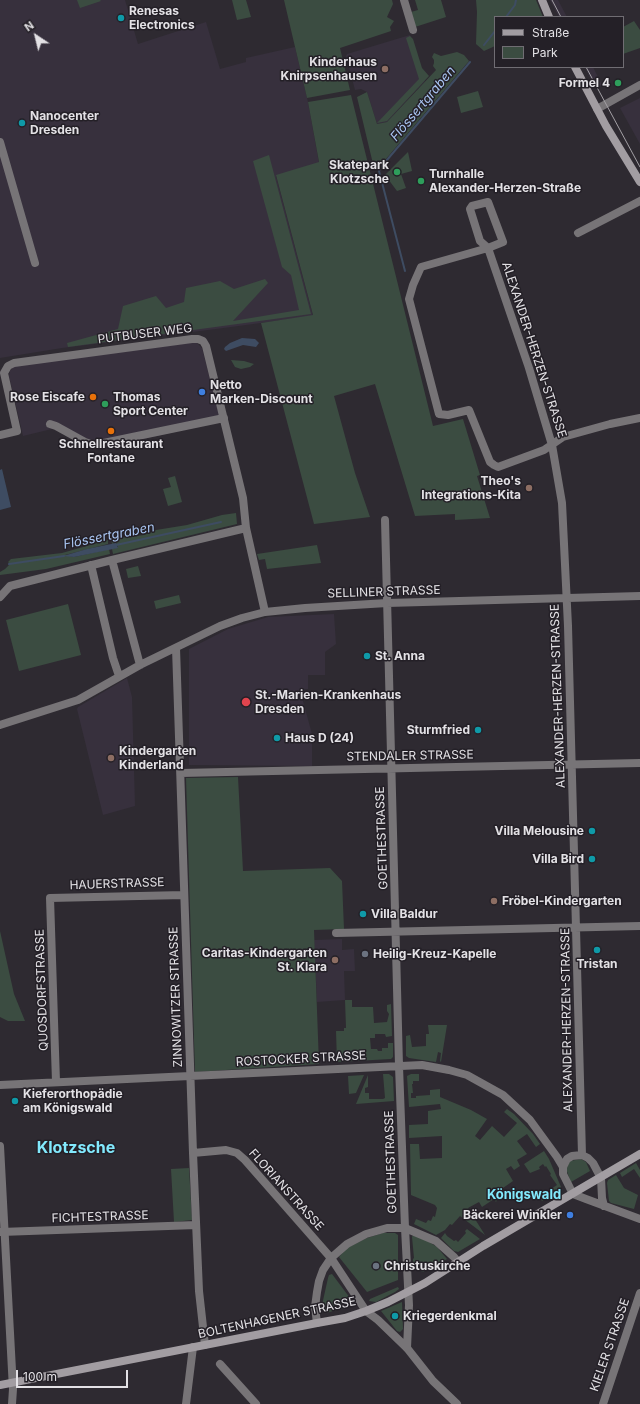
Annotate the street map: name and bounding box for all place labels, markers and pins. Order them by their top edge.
place label: Renesas Electronics [129,4,195,32]
marker: Renesas Electronics [116,13,126,23]
place label: Kinderhaus Knirpsenhausen [281,55,377,83]
marker: Kinderhaus Knirpsenhausen [380,64,390,74]
place label: Formel 4 [559,76,610,90]
marker: Formel 4 [613,78,623,88]
place label: Nanocenter Dresden [30,109,99,137]
marker: Nanocenter Dresden [17,118,27,128]
place label: Skatepark Klotzsche [329,158,389,186]
marker: Skatepark Klotzsche [392,167,402,177]
place label: Turnhalle Alexander-Herzen-Straße [429,167,581,195]
marker: Turnhalle Alexander-Herzen-Straße [416,176,426,186]
place label: Netto Marken-Discount [210,378,313,406]
marker: Netto Marken-Discount [197,387,207,397]
place label: Rose Eiscafe [10,390,85,404]
place label: Thomas Sport Center [113,390,188,418]
marker: Rose Eiscafe [88,392,98,402]
marker: Thomas Sport Center [100,399,110,409]
marker: Schnellrestaurant Fontane [106,426,116,436]
place label: Schnellrestaurant Fontane [59,437,163,465]
place label: Theo's Integrations-Kita [421,474,521,502]
marker: Theo's Integrations-Kita [524,483,534,493]
place label: St. Anna [375,649,425,663]
marker: St. Anna [362,651,372,661]
place label: St.-Marien-Krankenhaus Dresden [255,688,401,716]
marker: St.-Marien-Krankenhaus Dresden [240,696,252,708]
place label: Sturmfried [407,723,470,737]
marker: Sturmfried [473,725,483,735]
place label: Haus D (24) [285,731,354,745]
marker: Haus D (24) [272,733,282,743]
place label: Kindergarten Kinderland [119,744,196,772]
marker: Kindergarten Kinderland [106,753,116,763]
place label: Villa Melousine [494,824,584,838]
marker: Villa Melousine [587,826,597,836]
place label: Villa Bird [532,852,584,866]
marker: Villa Bird [587,854,597,864]
place label: Fröbel-Kindergarten [502,894,622,908]
marker: Fröbel-Kindergarten [489,896,499,906]
place label: Villa Baldur [371,907,438,921]
marker: Villa Baldur [358,909,368,919]
marker: Tristan [592,945,602,955]
place label: Caritas-Kindergarten St. Klara [202,946,327,974]
place label: Heilig-Kreuz-Kapelle [373,947,496,961]
marker: Heilig-Kreuz-Kapelle [360,949,370,959]
marker: Caritas-Kindergarten St. Klara [330,955,340,965]
place label: Tristan [576,957,618,971]
place label: Kieferorthopädie am Königswald [23,1087,123,1115]
marker: Kieferorthopädie am Königswald [10,1096,20,1106]
place label: Bäckerei Winkler [463,1208,562,1222]
marker: Bäckerei Winkler [565,1210,575,1220]
place label: Christuskirche [384,1259,470,1273]
marker: Christuskirche [371,1261,381,1271]
place label: Kriegerdenkmal [403,1309,497,1323]
marker: Kriegerdenkmal [390,1311,400,1321]

